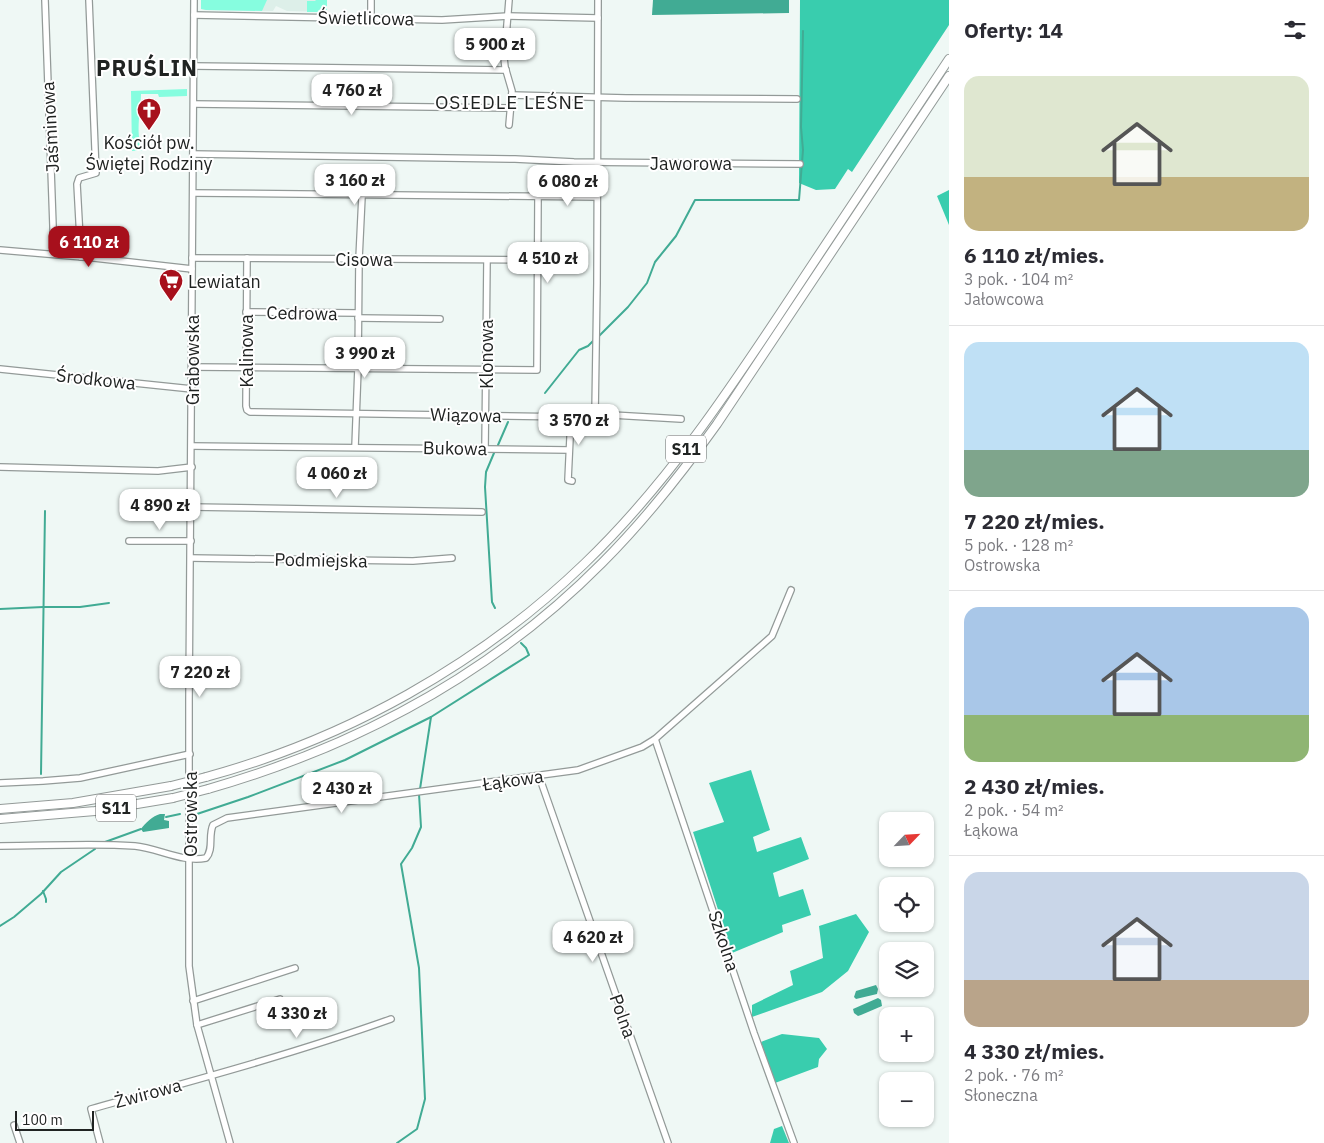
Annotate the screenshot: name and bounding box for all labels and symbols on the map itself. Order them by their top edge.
street label: Świetlicowa [318,6,415,30]
pin: 5 900 zł [443,28,547,70]
district label: PRUŚLIN [96,53,198,82]
pin: 4 760 zł [300,74,404,116]
street label: Jaśminowa [36,80,64,173]
district label: OSIEDLE LEŚNE [435,90,585,114]
church icon: Kościół pw. Świętej Rodziny [136,97,162,131]
place label: Kościół pw. Świętej Rodziny [85,131,213,175]
street label: Jaworowa [650,152,733,175]
pin: 3 160 zł [303,164,407,206]
pin: 6 080 zł [516,164,620,207]
pin: 6 110 zł [37,226,141,268]
pin: 4 510 zł [496,242,600,284]
street label: Cisowa [335,248,393,271]
supermarket icon: Lewiatan [158,268,184,302]
place label: Lewiatan [188,270,261,293]
street label: Cedrowa [266,301,338,325]
street label: Grabowska [181,314,204,405]
street label: Kalinowa [235,314,258,388]
street label: Klonowa [475,319,498,389]
pin: 3 990 zł [313,336,417,379]
street label: Środkowa [55,363,137,395]
street label: Wiązowa [430,403,502,427]
pin: 3 570 zł [527,404,631,446]
street label: Bukowa [423,436,488,460]
road number: S11 [666,436,706,462]
pin: 4 060 zł [285,456,389,499]
pin: 4 890 zł [108,488,212,531]
street label: Podmiejska [274,548,368,572]
pin: 7 220 zł [148,656,252,698]
street label: Łąkowa [480,764,545,796]
street label: Ostrowska [179,771,202,857]
pin: 2 430 zł [290,772,394,814]
road number: S11 [96,794,136,821]
north arrow [879,812,934,868]
street label: Szkolna [703,908,745,975]
pin: 4 620 zł [541,920,645,963]
street label: Polna [604,991,642,1042]
pin: 4 330 zł [245,996,349,1039]
street label: Żwirowa [112,1073,184,1113]
scale bar [15,1108,94,1131]

